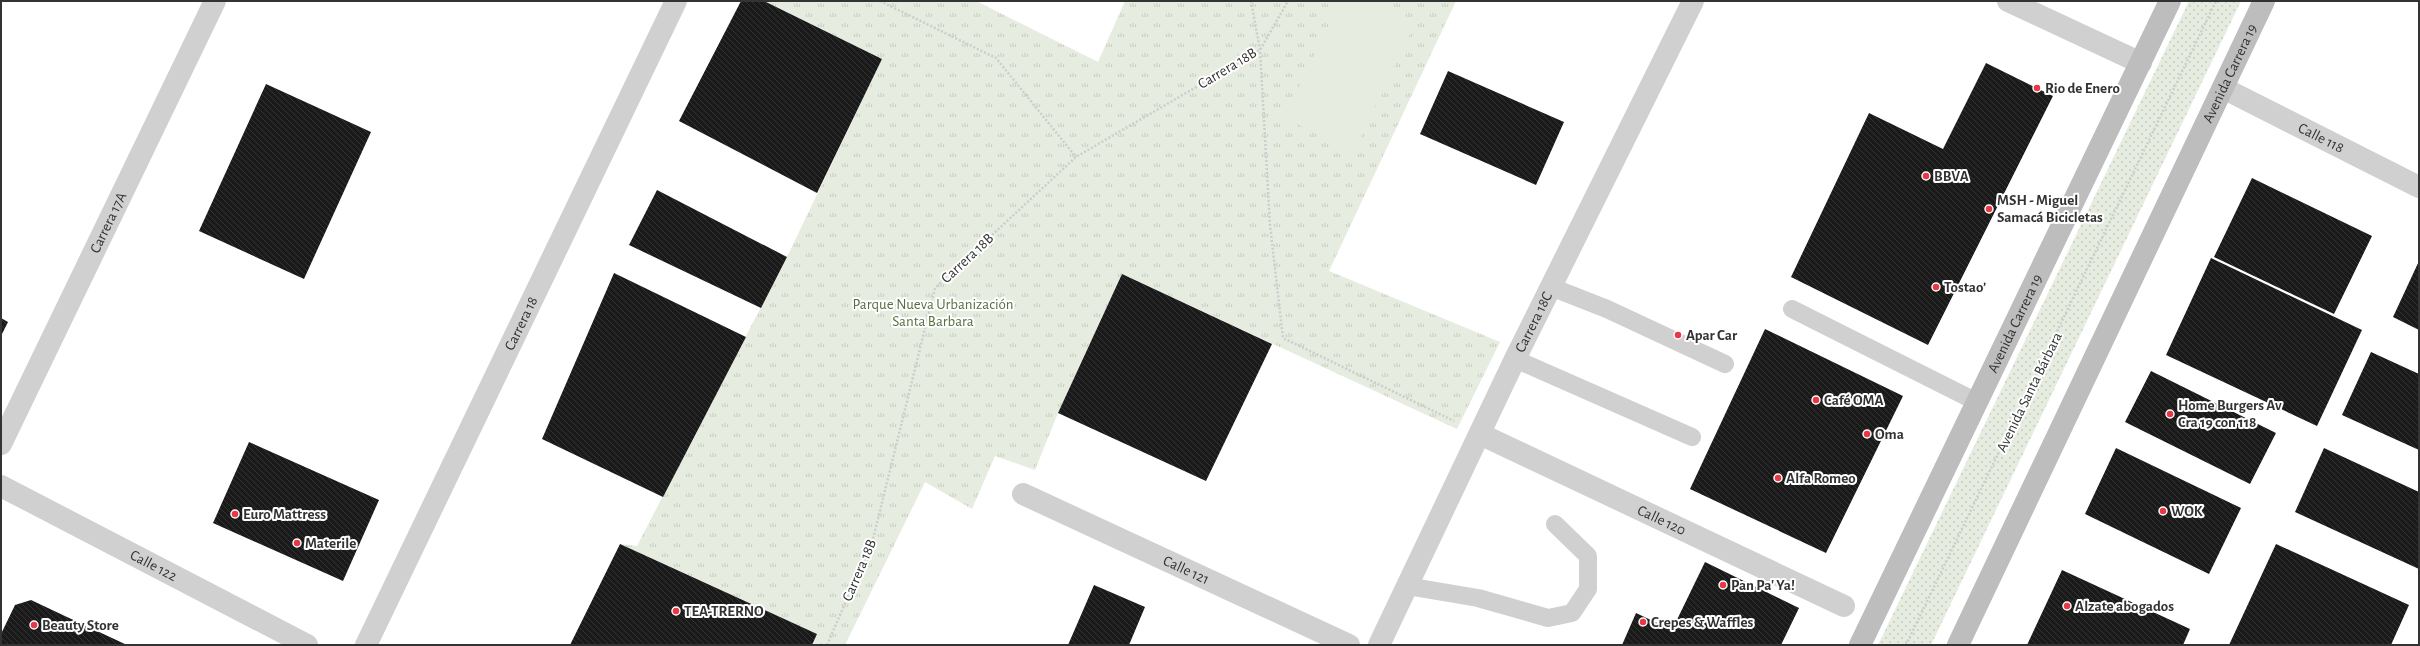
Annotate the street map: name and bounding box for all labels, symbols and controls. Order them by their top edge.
street label: Avenida Carrera 19 [2200,22,2260,125]
street label: Carrera 18B [1195,45,1259,92]
place label: Rio de Enero [2045,81,2120,96]
marker: Rio de Enero [2032,83,2042,93]
street label: Calle 118 [2296,120,2346,156]
place label: BBVA [1934,169,1969,184]
marker: BBVA [1921,171,1931,181]
street label: Carrera 17A [87,190,130,255]
place label: MSH - Miguel Samacá Bicicletas [1997,193,2103,225]
marker: MSH - Miguel Samacá Bicicletas [1984,204,1994,214]
street label: Carrera 18B [938,231,996,286]
street label: Avenida Carrera 19 [1985,272,2045,375]
place label: Tostao’ [1944,280,1986,295]
marker: Tostao’ [1931,282,1941,292]
street label: Carrera 18C [1513,289,1555,355]
street label: Carrera 18 [502,294,541,353]
park label: Parque Nueva Urbanización Santa Barbara [852,297,1014,329]
place label: Apar Car [1686,328,1738,343]
marker: Apar Car [1673,330,1683,340]
street label: Avenida Santa Bárbara [1994,330,2065,455]
place label: Café OMA [1824,393,1884,408]
marker: Café OMA [1811,395,1821,405]
place label: Home Burgers Av Cra 19 con 118 [2178,398,2282,430]
marker: Home Burgers Av Cra 19 con 118 [2165,409,2175,419]
place label: Oma [1875,427,1904,442]
marker: Oma [1862,429,1872,439]
place label: Alfa Romeo [1786,471,1856,486]
marker: Alfa Romeo [1773,473,1783,483]
street label: Calle 120 [1635,503,1688,538]
place label: WOK [2171,504,2203,519]
marker: WOK [2158,506,2168,516]
place label: Euro Mattress [243,507,326,522]
marker: Euro Mattress [230,509,240,519]
place label: Materile [305,536,356,551]
street label: Carrera 18B [840,537,879,603]
marker: Materile [292,538,302,548]
street label: Calle 122 [128,547,179,584]
street label: Calle 121 [1161,553,1211,587]
place label: Pan Pa' Ya! [1731,578,1795,593]
marker: Pan Pa' Ya! [1718,580,1728,590]
place label: Alzate abogados [2075,599,2174,614]
marker: Alzate abogados [2062,601,2072,611]
place label: TEA-TRERNO [684,604,764,619]
marker: TEA-TRERNO [671,606,681,616]
place label: Crepes & Waffles [1651,615,1753,630]
marker: Crepes & Waffles [1638,617,1648,627]
place label: Beauty Store [42,618,119,633]
marker: Beauty Store [29,620,39,630]

